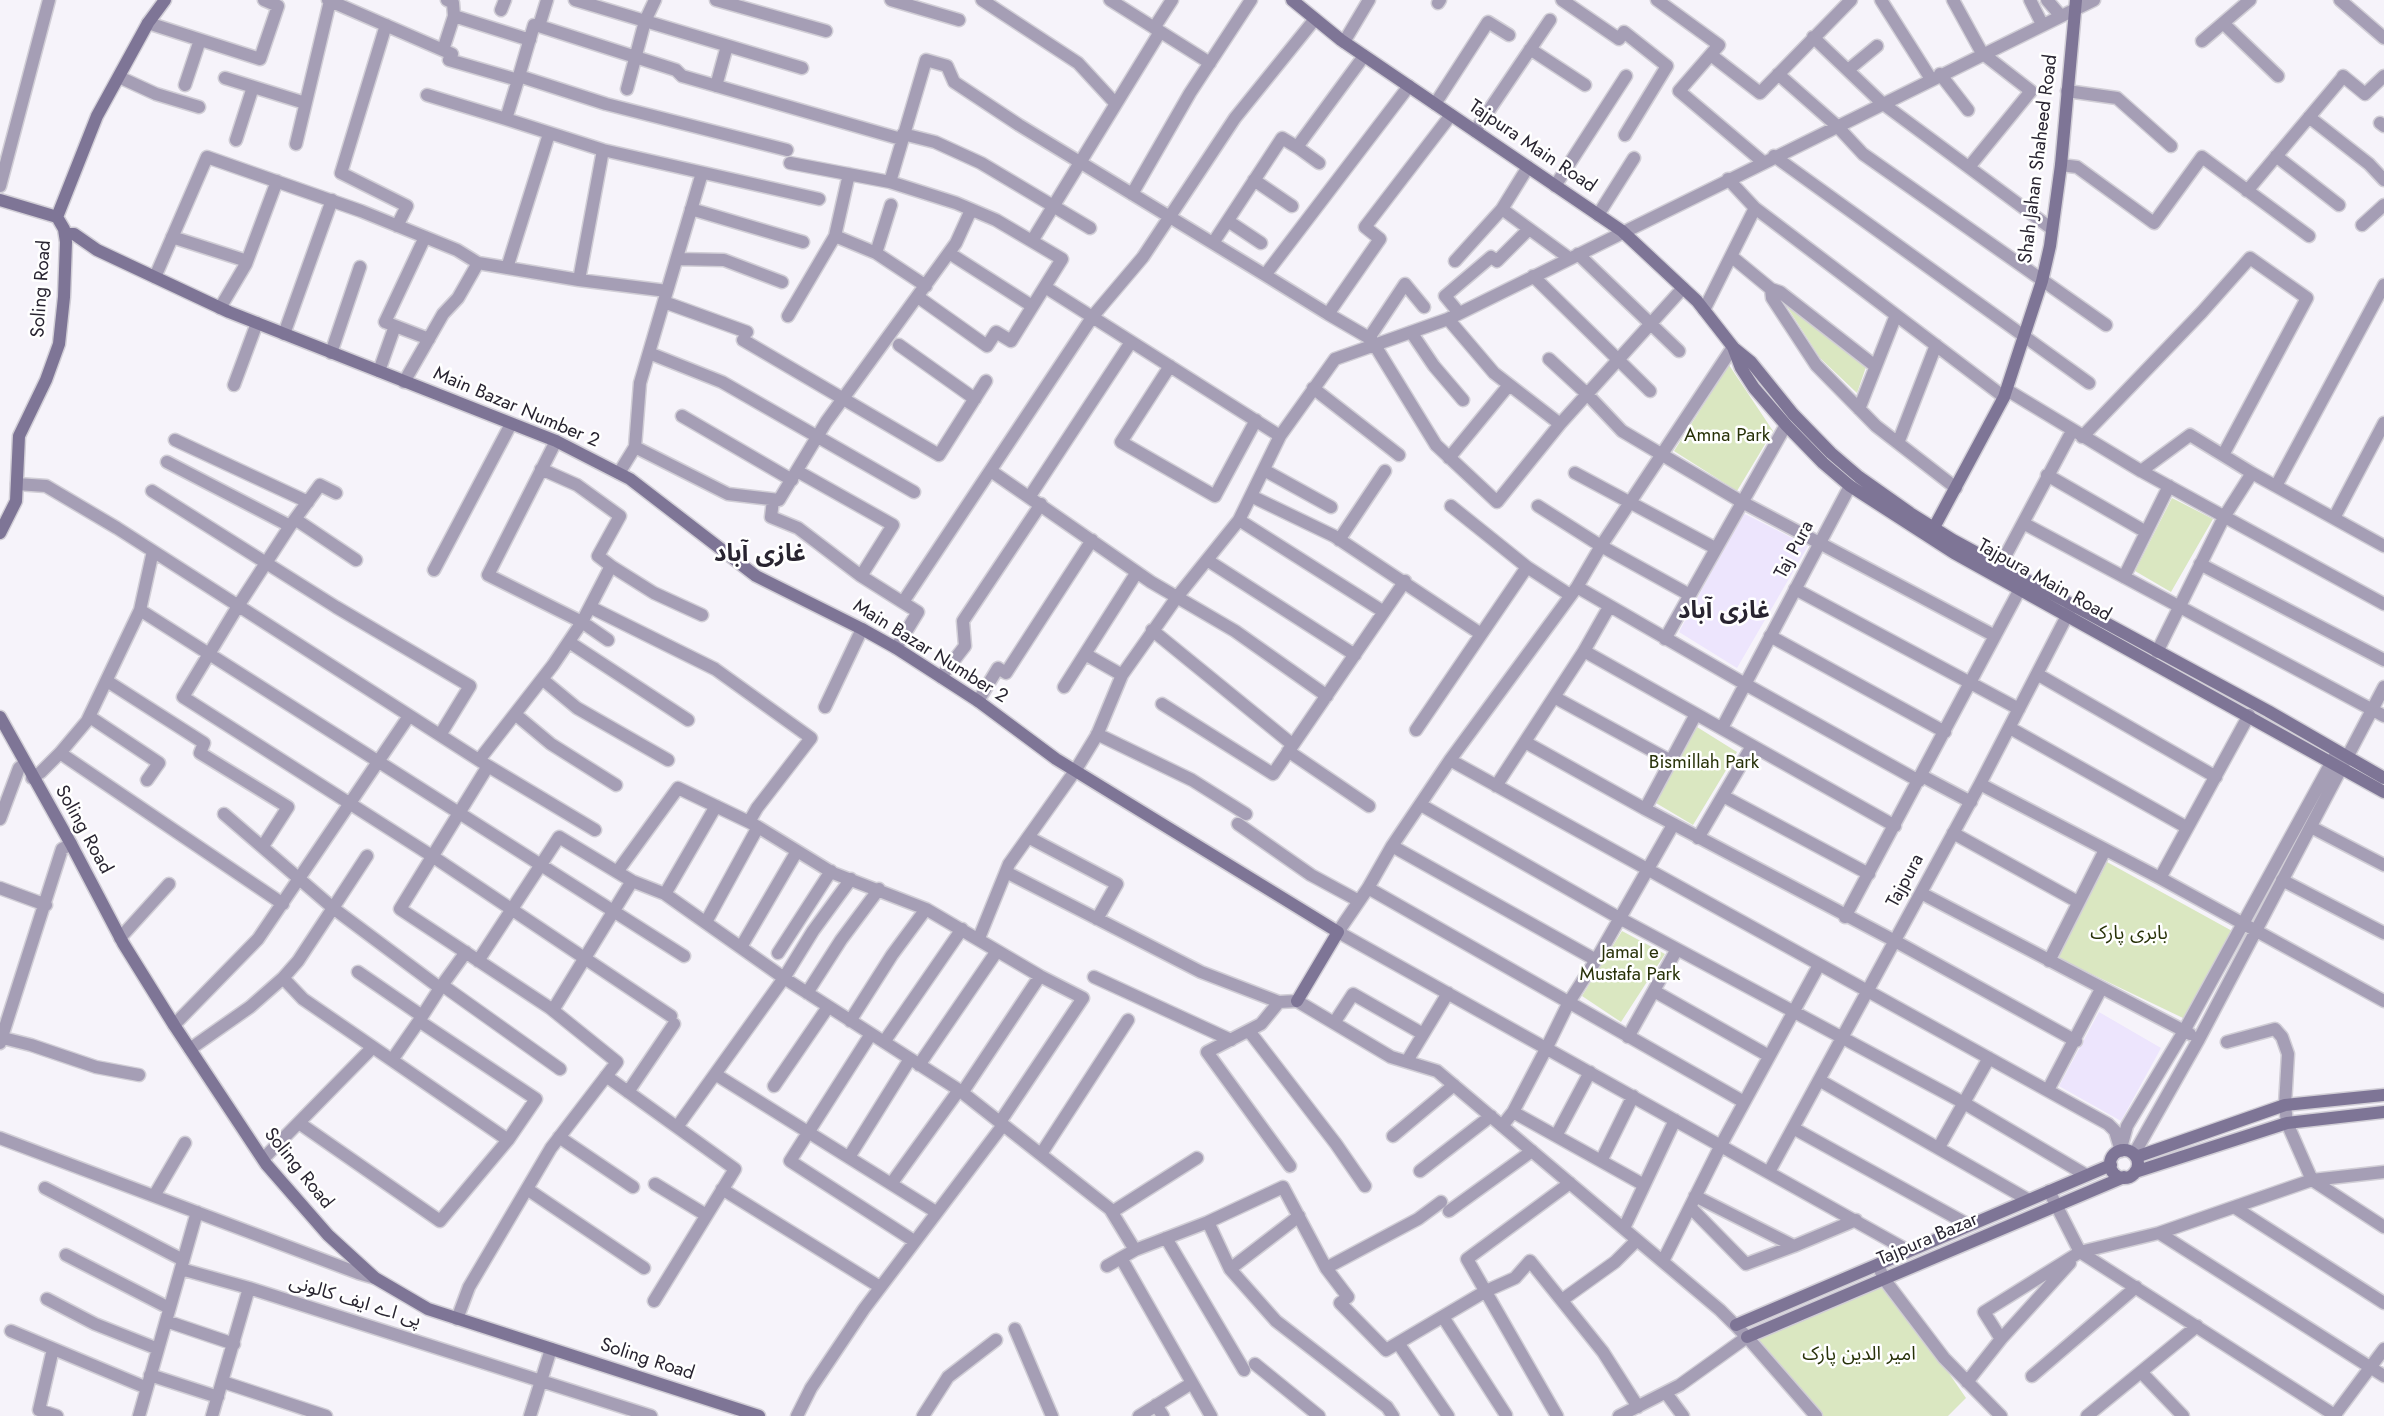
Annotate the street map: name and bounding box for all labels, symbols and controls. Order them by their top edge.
street label: Shah Jahan Shaheed Road [2015,53,2063,265]
street label: Tajpura Main Road [1464,96,1600,198]
street label: Soling Road [27,240,57,338]
street label: Main Bazar Number 2 [430,363,602,453]
park label: Amna Park [1684,425,1770,447]
street label: Taj Pura [1770,517,1820,583]
street label: Tajpura Main Road [1973,535,2115,627]
district label: غازى آباد [714,541,806,569]
street label: Main Bazar Number 2 [848,595,1012,709]
district label: غازى آباد [1678,598,1770,626]
park label: Bismillah Park [1649,752,1759,774]
street label: Soling Road [49,782,117,878]
street label: Tajpura [1882,850,1930,912]
park label: بابری پارک [2090,923,2168,945]
park label: Jamal e Mustafa Park [1580,942,1680,986]
street label: Soling Road [258,1124,338,1214]
street label: Tajpura Bazar [1874,1209,1982,1271]
street label: پی اے ایف کالونی [286,1271,424,1333]
street label: Soling Road [597,1334,697,1386]
park label: امیر الدین پارک [1802,1344,1916,1366]

